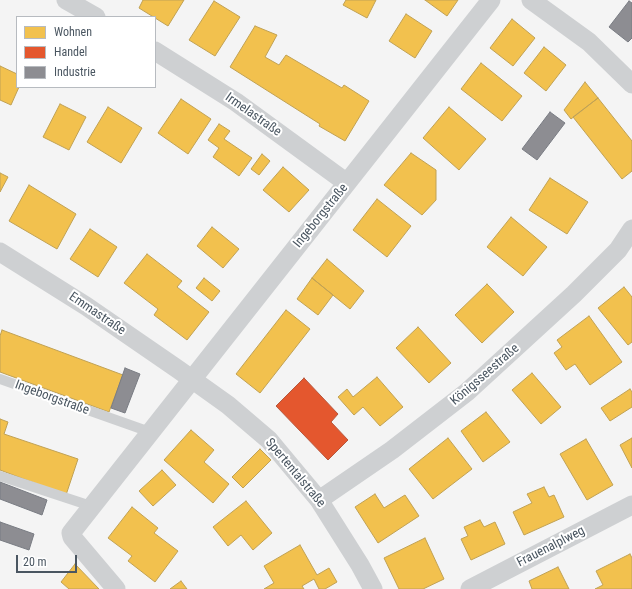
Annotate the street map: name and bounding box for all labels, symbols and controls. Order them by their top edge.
legend [16,16,156,88]
text: Wohnen [54,25,92,39]
text: Handel [54,45,87,59]
text: Industrie [54,65,96,79]
street label: Irmelastraße [222,90,284,140]
street label: Ingeborgstraße [290,181,352,251]
street label: Emmastraße [66,289,128,339]
street label: Königsseestraße [448,341,522,409]
street label: Ingeborgstraße [13,377,91,419]
street label: Spertentalstraße [262,435,328,511]
street label: Frauenalplweg [514,523,588,571]
scale bar [18,547,79,573]
text: 20 m [23,555,47,569]

